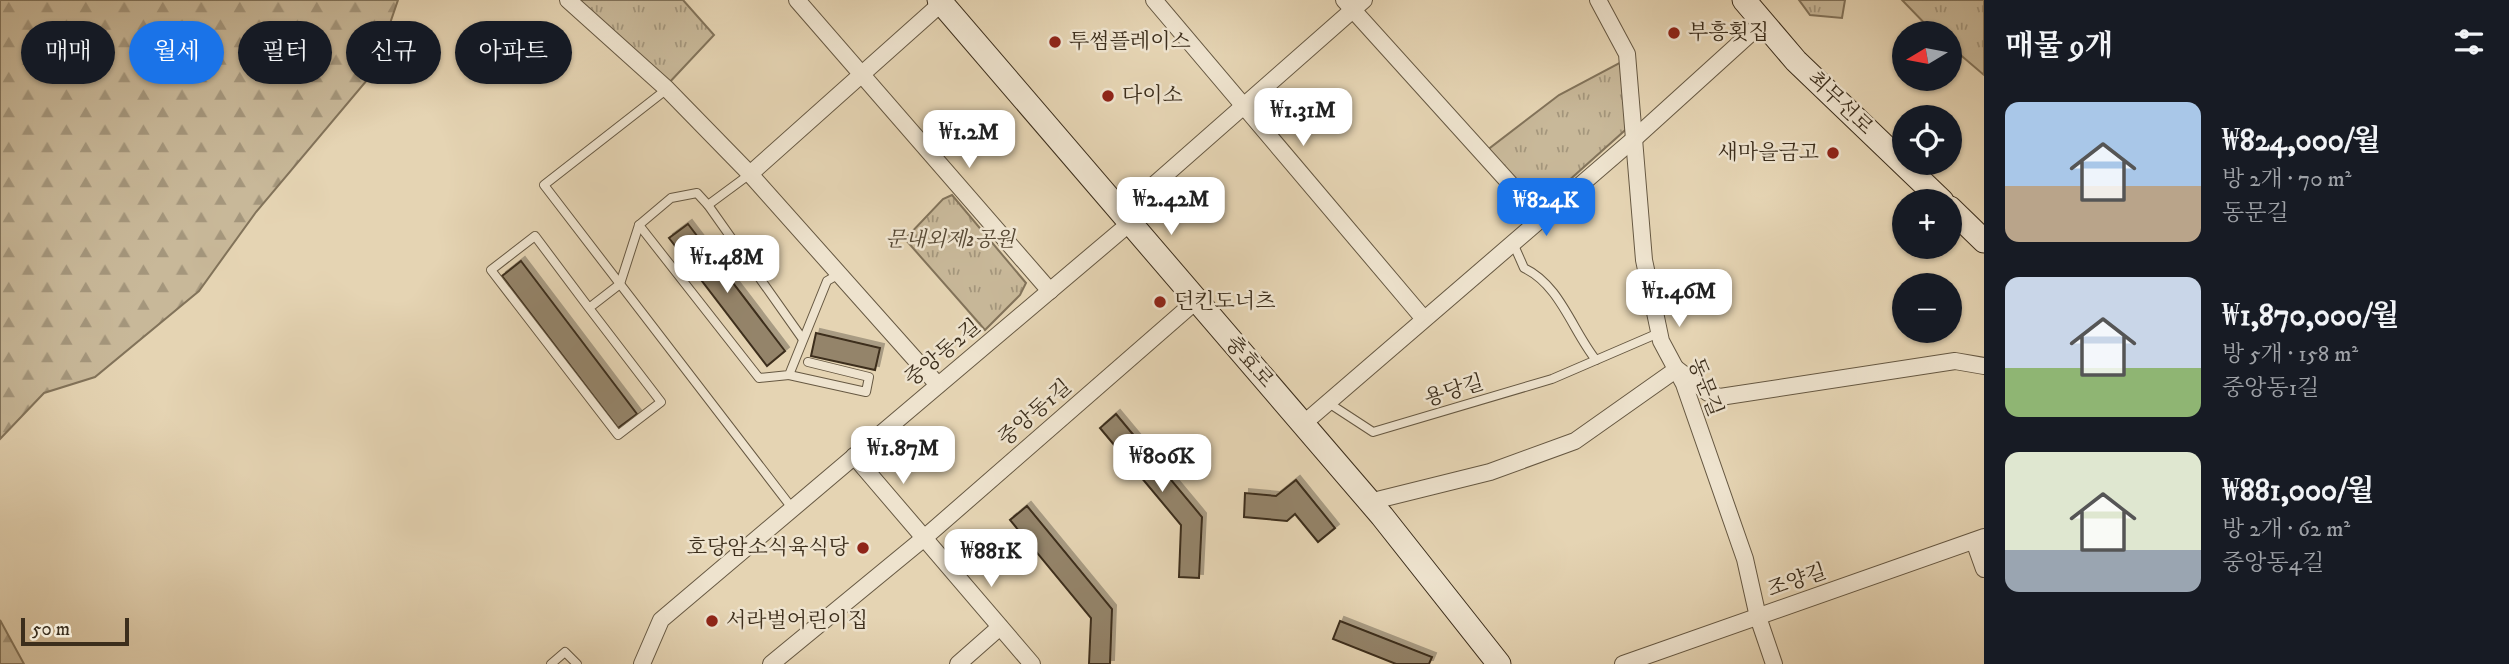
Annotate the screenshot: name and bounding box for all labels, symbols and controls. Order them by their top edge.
place label: 부흥횟집 [1688,20,1769,46]
chip: 매매 [21,21,115,84]
chip: 월세 [129,21,224,84]
chip: 필터 [238,21,332,84]
chip: 신규 [346,21,441,84]
chip: 아파트 [455,21,572,84]
north arrow [1892,21,1962,91]
map controls [1892,21,1962,343]
icon: filters [2450,23,2488,61]
marker: 부흥횟집 [1666,25,1682,41]
text: 매물 9개 [2005,28,2113,65]
place label: 투썸플레이스 [1069,29,1191,55]
marker: 투썸플레이스 [1047,34,1063,50]
street label: 최무선로 [1802,65,1878,141]
place label: 다이소 [1122,83,1183,109]
marker: 다이소 [1100,88,1116,104]
pin: ₩1.31M [1246,88,1360,148]
text: ₩1.31M [1270,96,1336,125]
button: locate [1892,105,1962,175]
pin: ₩1.2M [920,110,1018,170]
text: ₩1.2M [939,118,999,147]
text: ₩824,000/월 [2222,123,2381,160]
icon: home [2061,130,2145,214]
place label: 새마을금고 [1718,140,1819,166]
marker: 새마을금고 [1825,145,1841,161]
text: 방 2개 · 70 m² [2222,165,2352,194]
pin: ₩2.42M [1114,177,1228,237]
pin: ₩824K [1497,178,1595,238]
text: ₩2.42M [1133,185,1209,214]
text: ₩824K [1513,186,1579,215]
button: + [1892,189,1962,259]
text: 동문길 [2222,199,2289,228]
park label: 문내외제2공원 [885,227,1017,253]
pin: ₩1.48M [670,236,784,295]
text: ₩1.48M [690,243,764,272]
pin: ₩1.46M [1622,270,1736,329]
button: − [1892,273,1962,343]
text: ₩1.46M [1642,277,1716,306]
place label: 던킨도너츠 [1174,289,1275,315]
marker: 던킨도너츠 [1152,294,1168,310]
text: ₩1,870,000/월 [2222,298,2399,335]
icon: home [2061,305,2145,389]
street label: 중앙동2길 [900,314,986,392]
street label: 충효로 [1219,331,1279,393]
text: 방 5개 · 158 m² [2222,340,2358,369]
street label: 동문길 [1682,354,1728,420]
street label: 용당길 [1421,370,1487,412]
street label: 중앙동1길 [993,374,1077,452]
text: 중앙동1길 [2222,374,2319,403]
pin: ₩1.87M [846,426,960,486]
text: ₩1.87M [867,434,939,463]
pin: ₩806K [1113,434,1211,494]
text: ₩806K [1129,442,1195,471]
text: ₩881,000/월 [2222,473,2374,510]
icon: home [2061,480,2145,564]
text: 방 2개 · 62 m² [2222,515,2350,544]
pin: ₩881K [942,530,1040,589]
place label: 호당암소식육식당 [687,535,850,561]
text: ₩881K [960,537,1022,566]
marker: 호당암소식육식당 [855,540,871,556]
text: 중앙동4길 [2222,549,2324,578]
street label: 조양길 [1764,559,1830,603]
place label: 서라벌어린이집 [726,608,868,634]
marker: 서라벌어린이집 [704,613,720,629]
scale bar [21,615,130,647]
text: 50 m [32,618,70,641]

